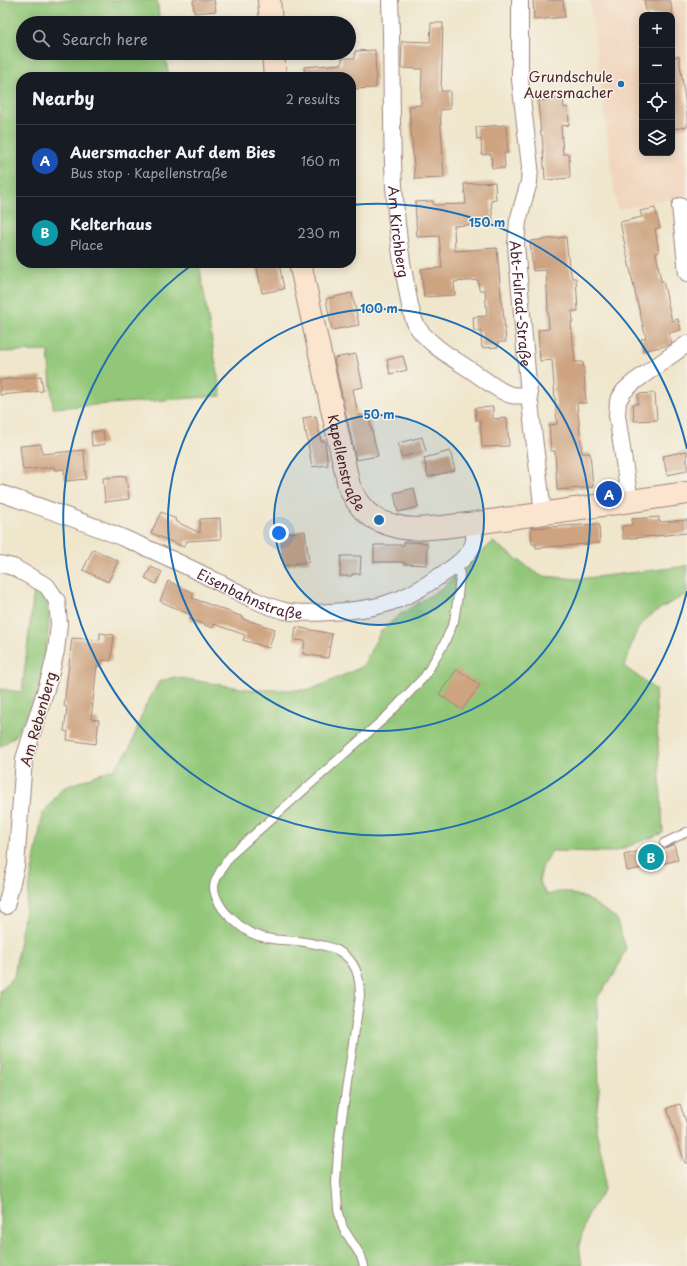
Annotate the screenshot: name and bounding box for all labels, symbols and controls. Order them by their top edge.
map controls [639,12,675,156]
button: + [639,12,675,48]
search box [16,16,356,60]
icon: search [30,27,52,49]
text: Search here [62,27,148,50]
button: − [639,48,675,84]
place label: Grundschule Auersmacher [524,66,613,103]
marker: Grundschule Auersmacher [616,79,626,89]
button: locate [639,84,675,120]
text: Nearby [32,85,94,111]
text: 2 results [286,89,340,108]
button: layers [639,120,675,156]
text: Auersmacher Auf dem Bies [70,140,275,163]
text: A [40,151,50,170]
text: 160 m [301,151,340,170]
text: Bus stop · Kapellenstraße [70,163,227,182]
street label: Am Kirchberg [384,185,415,279]
text: Kelterhaus [70,212,152,235]
text: 150 m [469,213,505,231]
text: B [41,223,49,242]
text: 230 m [298,223,340,242]
text: Place [70,235,103,254]
street label: Abt-Fulrad-Straße [505,239,537,368]
text: 100 m [360,299,398,317]
text: 50 m [363,405,395,423]
street label: Kapellenstraße [323,412,371,515]
pin: A [596,479,622,509]
centre of rings [372,513,386,527]
your location [269,523,289,543]
street label: Eisenbahnstraße [194,563,303,623]
street label: Am Rebenberg [14,669,62,769]
pin: B [638,842,664,872]

